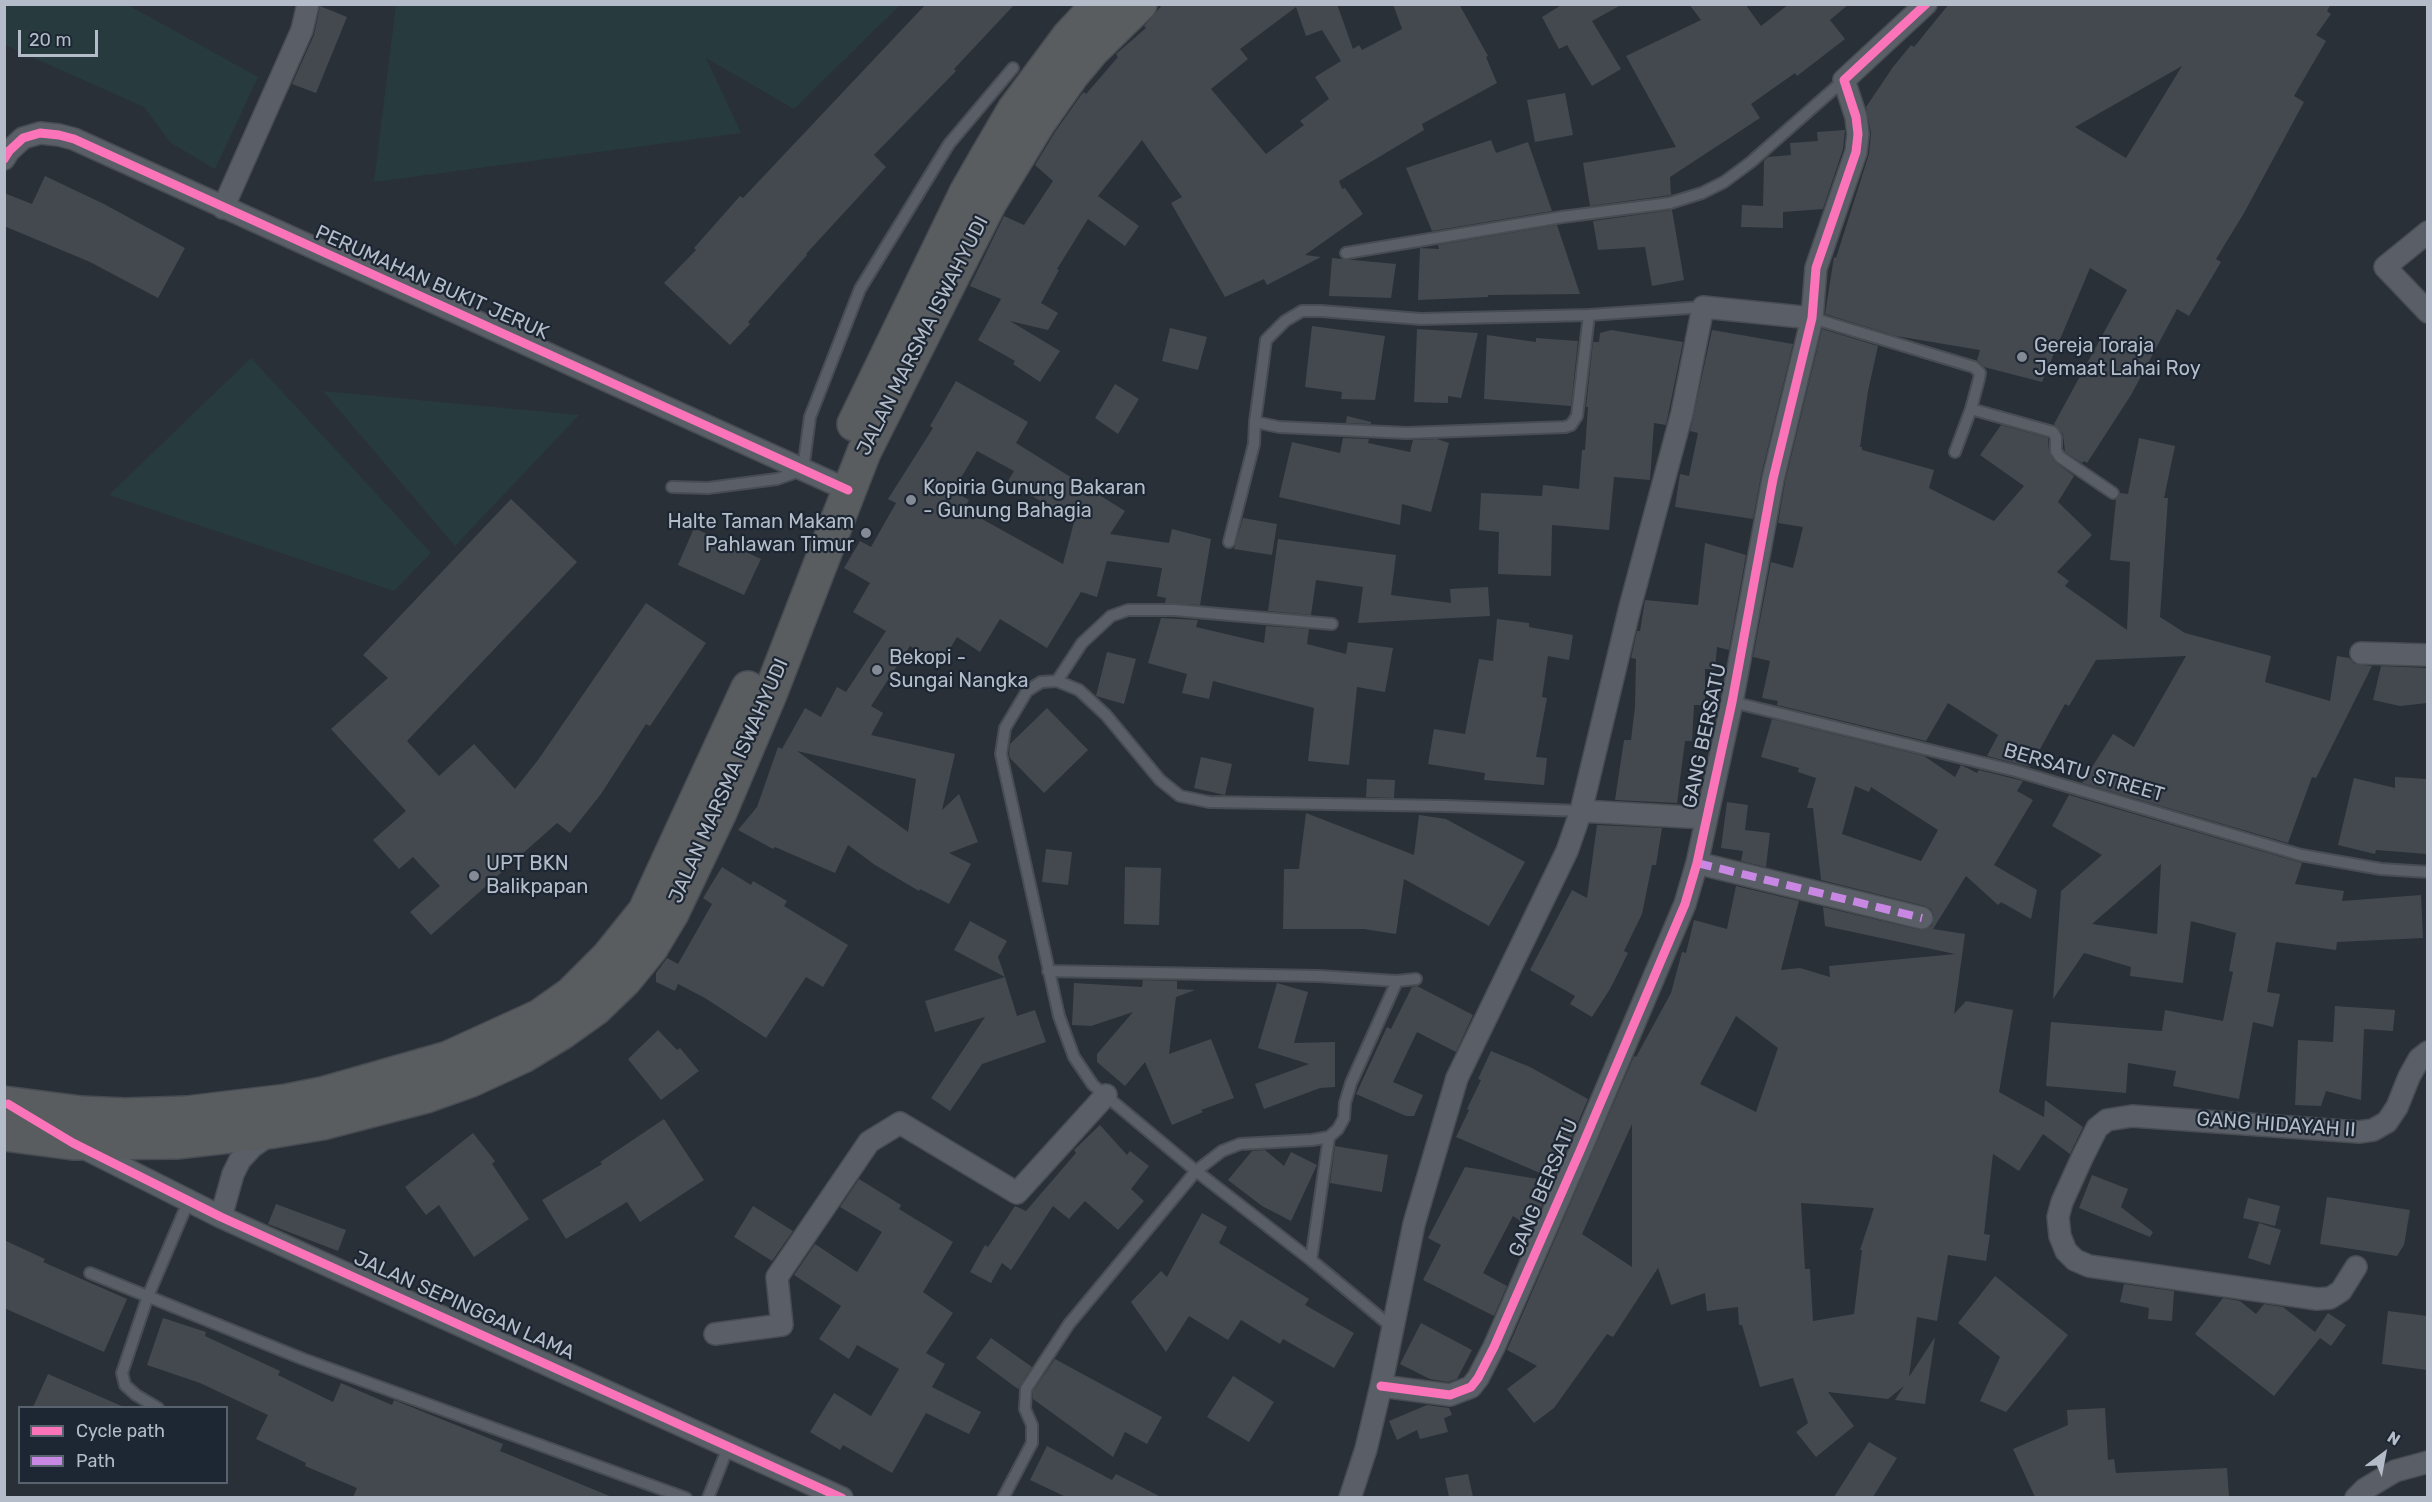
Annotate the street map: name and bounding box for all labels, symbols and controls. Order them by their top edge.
scale bar [21,18,100,56]
text: 20 m [29,29,71,51]
street label: JALAN MARSMA ISWAHYUDI [852,212,994,460]
street label: PERUMAHAN BUKIT JERUK [312,221,552,345]
place label: Gereja Toraja Jemaat Lahai Roy [2034,334,2201,381]
marker: Gereja Toraja Jemaat Lahai Roy [2015,350,2029,364]
place label: Kopiria Gunung Bakaran - Gunung Bahagia [923,476,1146,523]
marker: Kopiria Gunung Bakaran - Gunung Bahagia [904,493,918,507]
place label: Halte Taman Makam Pahlawan Timur [667,510,854,557]
marker: Halte Taman Makam Pahlawan Timur [859,526,873,540]
place label: Bekopi - Sungai Nangka [889,646,1028,693]
street label: JALAN MARSMA ISWAHYUDI [664,655,794,907]
street label: GANG BERSATU [1678,661,1732,811]
marker: Bekopi - Sungai Nangka [870,663,884,677]
street label: BERSATU STREET [2001,739,2167,807]
place label: UPT BKN Balikpapan [486,852,588,899]
marker: UPT BKN Balikpapan [467,869,481,883]
street label: GANG HIDAYAH II [2196,1107,2356,1143]
street label: GANG BERSATU [1504,1115,1584,1261]
street label: JALAN SEPINGGAN LAMA [350,1246,578,1366]
legend [18,1406,228,1484]
text: Cycle path [76,1420,165,1442]
north arrow [2354,1424,2414,1484]
text: N [2384,1427,2404,1449]
text: Path [76,1450,115,1472]

